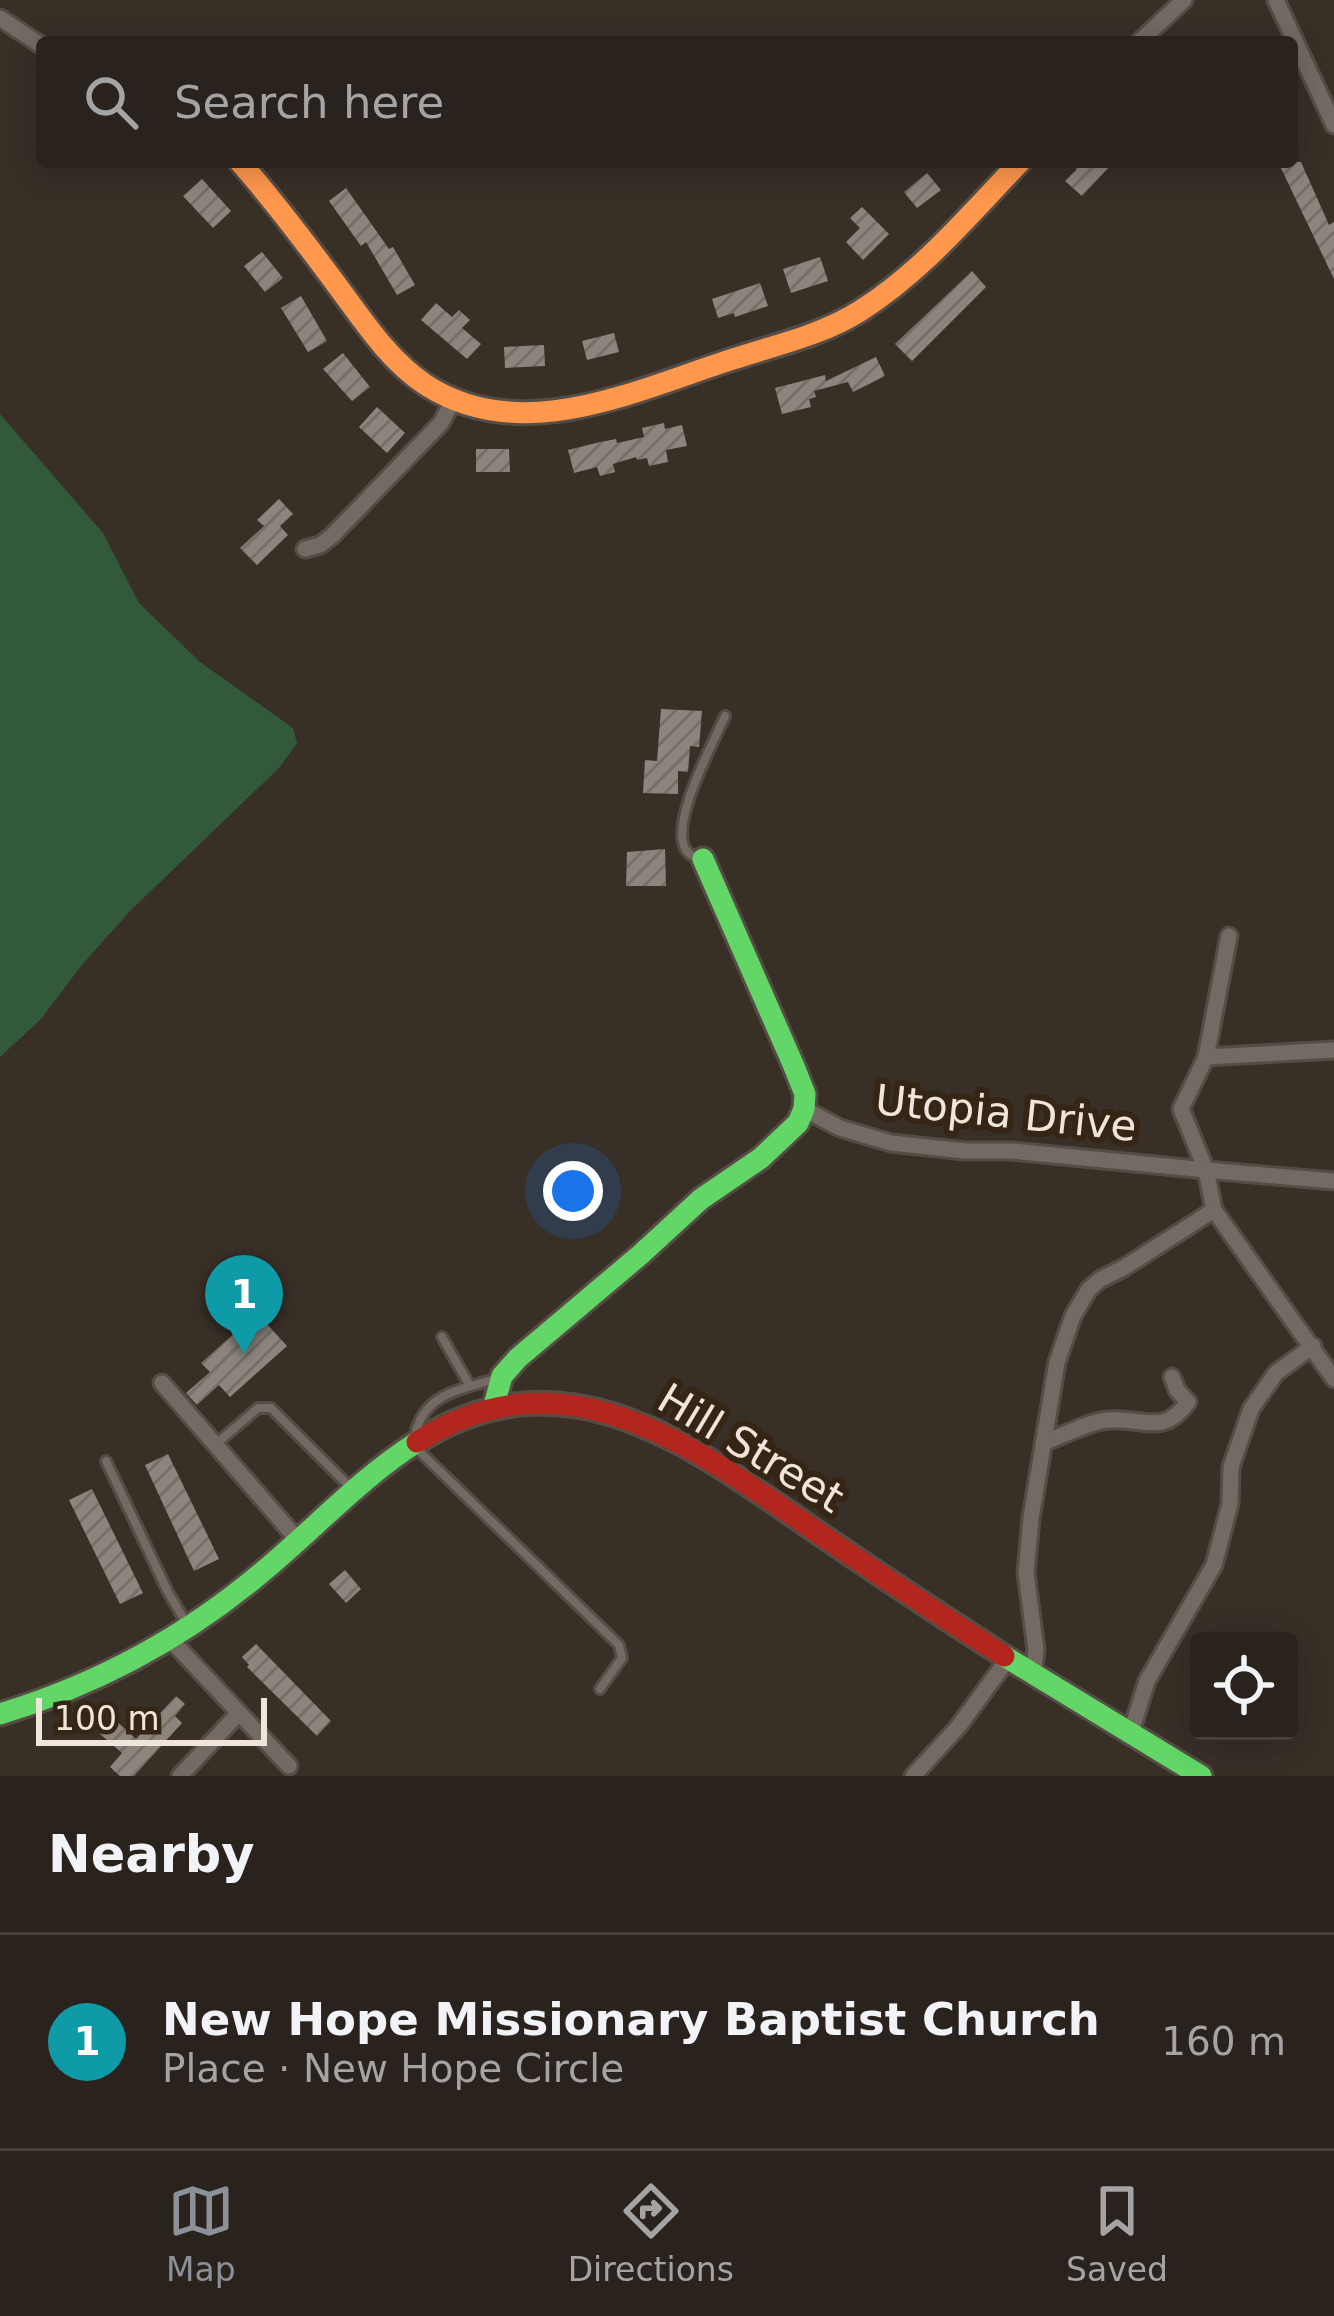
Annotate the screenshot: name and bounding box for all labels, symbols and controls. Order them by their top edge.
search box [36,36,1298,168]
icon: search [78,69,144,135]
text: Search here [174,76,444,129]
street label: Utopia Drive [873,1075,1139,1151]
your location [543,1161,603,1221]
pin: 1 [205,1255,283,1354]
street label: Hill Street [649,1374,853,1522]
map controls [1190,1632,1298,1740]
button: locate [1190,1632,1298,1740]
scale bar [36,1692,267,1745]
text: 100 m [54,1699,160,1738]
text: Nearby [48,1825,255,1884]
text: New Hope Missionary Baptist Church [162,1993,1100,2046]
text: 1 [73,2019,101,2064]
text: 160 m [1161,2019,1286,2064]
text: Place · New Hope Circle [162,2046,624,2091]
tab: Map [166,2178,236,2289]
tab: Directions [568,2178,734,2289]
tab: Saved [1066,2178,1168,2289]

